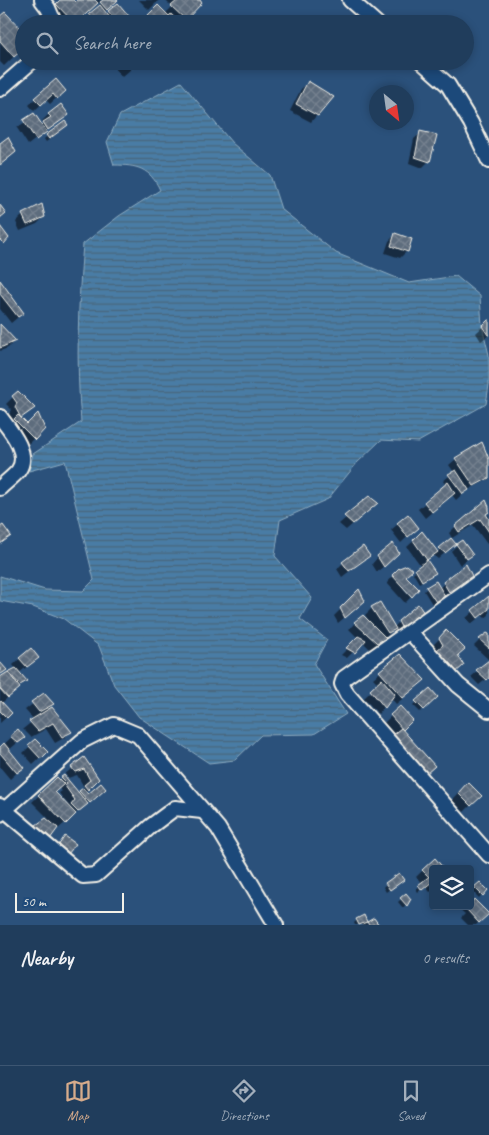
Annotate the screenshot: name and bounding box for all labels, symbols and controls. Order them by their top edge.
search box [15,15,474,70]
icon: search [33,29,61,57]
text: Search here [73,31,150,55]
north arrow [369,85,414,130]
map controls [429,865,474,910]
button: layers [429,865,474,910]
scale bar [15,890,124,913]
text: 50 m [22,893,46,910]
text: Nearby [20,945,73,971]
text: 0 results [422,948,469,968]
tab: Map [64,1077,92,1124]
tab: Directions [220,1077,269,1124]
tab: Saved [397,1077,425,1124]

